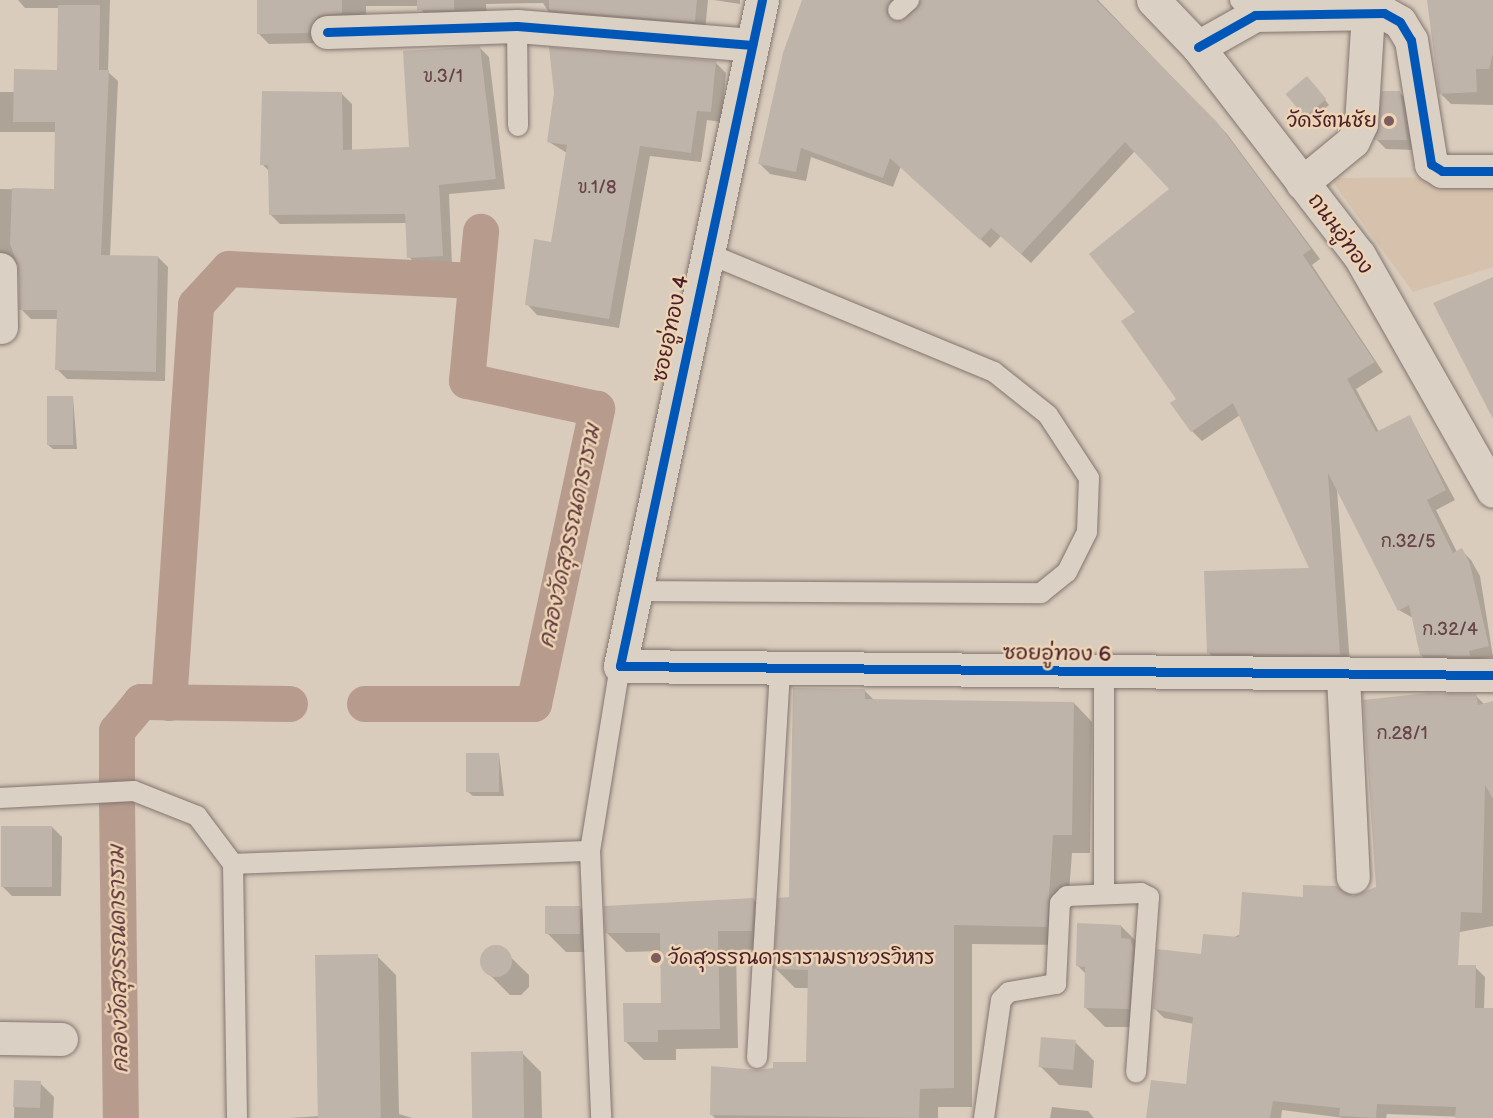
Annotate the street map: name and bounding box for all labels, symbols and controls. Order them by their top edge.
house number: ข.3/1 [423,66,463,88]
place label: วัดรัตนชัย [1287,108,1377,134]
marker: วัดรัตนชัย [1382,114,1396,128]
house number: ข.1/8 [577,177,617,199]
street label: ถนนอู่ทอง [1302,189,1378,279]
street label: ซอยอู่ทอง 4 [647,273,695,385]
water label: คลองวัดสุวรรณดาราราม [533,422,607,650]
house number: ก.32/5 [1380,531,1436,553]
house number: ก.32/4 [1422,619,1478,641]
street label: ซอยอู่ทอง 6 [1002,640,1112,668]
house number: ก.28/1 [1376,723,1428,745]
water label: คลองวัดสุวรรณดาราราม [104,845,134,1073]
place label: วัดสุวรรณดารารามราชวรวิหาร [668,945,935,971]
marker: วัดสุวรรณดารารามราชวรวิหาร [649,951,663,965]

